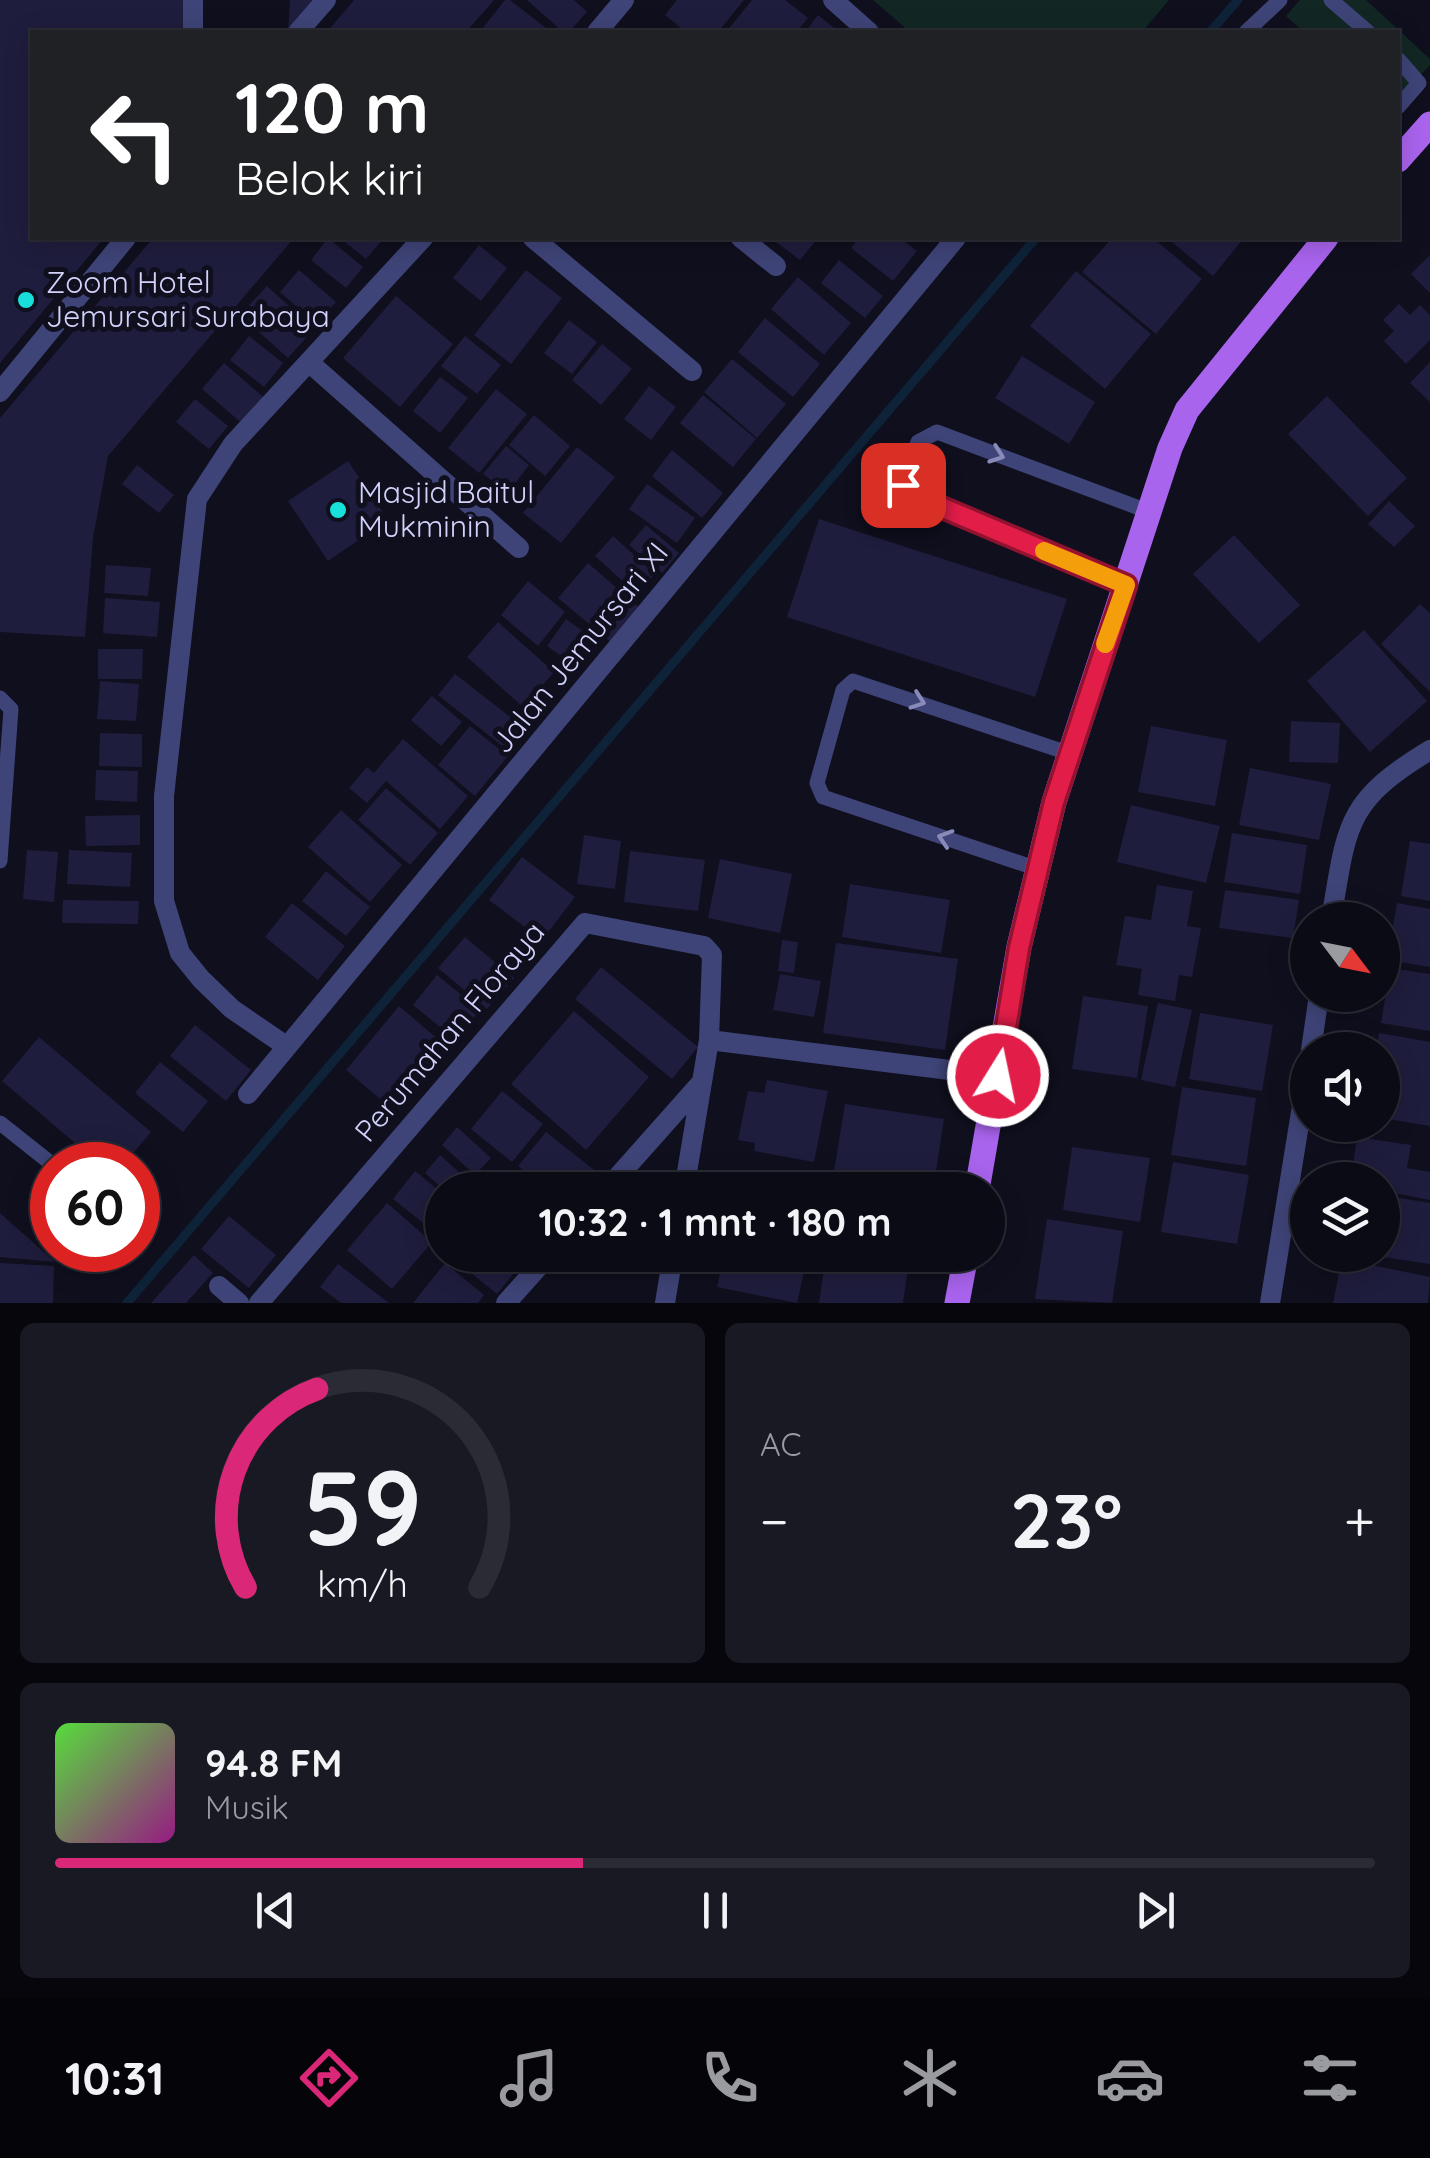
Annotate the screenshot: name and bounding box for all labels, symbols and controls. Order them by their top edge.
text: 120 m [235,63,429,151]
icon: left [70,70,200,200]
text: Belok kiri [235,150,424,206]
place label: Zoom Hotel Jemursari Surabaya [46,263,330,335]
marker: Zoom Hotel Jemursari Surabaya [15,289,37,311]
pin [861,443,946,528]
one-way arrow [987,443,1005,463]
icon: arrive [876,458,931,513]
place label: Masjid Baitul Mukminin [358,473,534,545]
marker: Masjid Baitul Mukminin [327,499,349,521]
street label: Jalan Jemursari XI [483,534,676,761]
one-way arrow [908,689,925,710]
one-way arrow [938,830,955,850]
north arrow [1290,902,1400,1012]
map controls [1290,902,1400,1272]
street label: Perumahan Floraya [346,914,552,1149]
position arrow [946,1024,1050,1128]
button: sound [1290,1032,1400,1142]
speed limit sign: 60 [30,1142,160,1272]
button: layers [1290,1162,1400,1272]
text: 10:32 · 1 mnt · 180 m [538,1198,892,1246]
text: AC [760,1424,801,1464]
text: 59 [303,1441,422,1571]
text: 23° [1010,1473,1123,1567]
text: − [760,1486,789,1555]
text: + [1344,1486,1375,1555]
text: km/h [317,1561,408,1606]
text: 94.8 FM [205,1739,342,1787]
text: Musik [205,1787,289,1827]
icon: previous [248,1883,303,1938]
icon: pause [688,1883,743,1938]
icon: next [1128,1883,1183,1938]
icon: directions [294,2043,364,2113]
icon: music [494,2043,564,2113]
icon: phone [695,2043,765,2113]
icon: climate [895,2043,965,2113]
icon: car [1095,2043,1165,2113]
icon: filters [1295,2043,1365,2113]
text: 10:31 [65,2050,164,2106]

